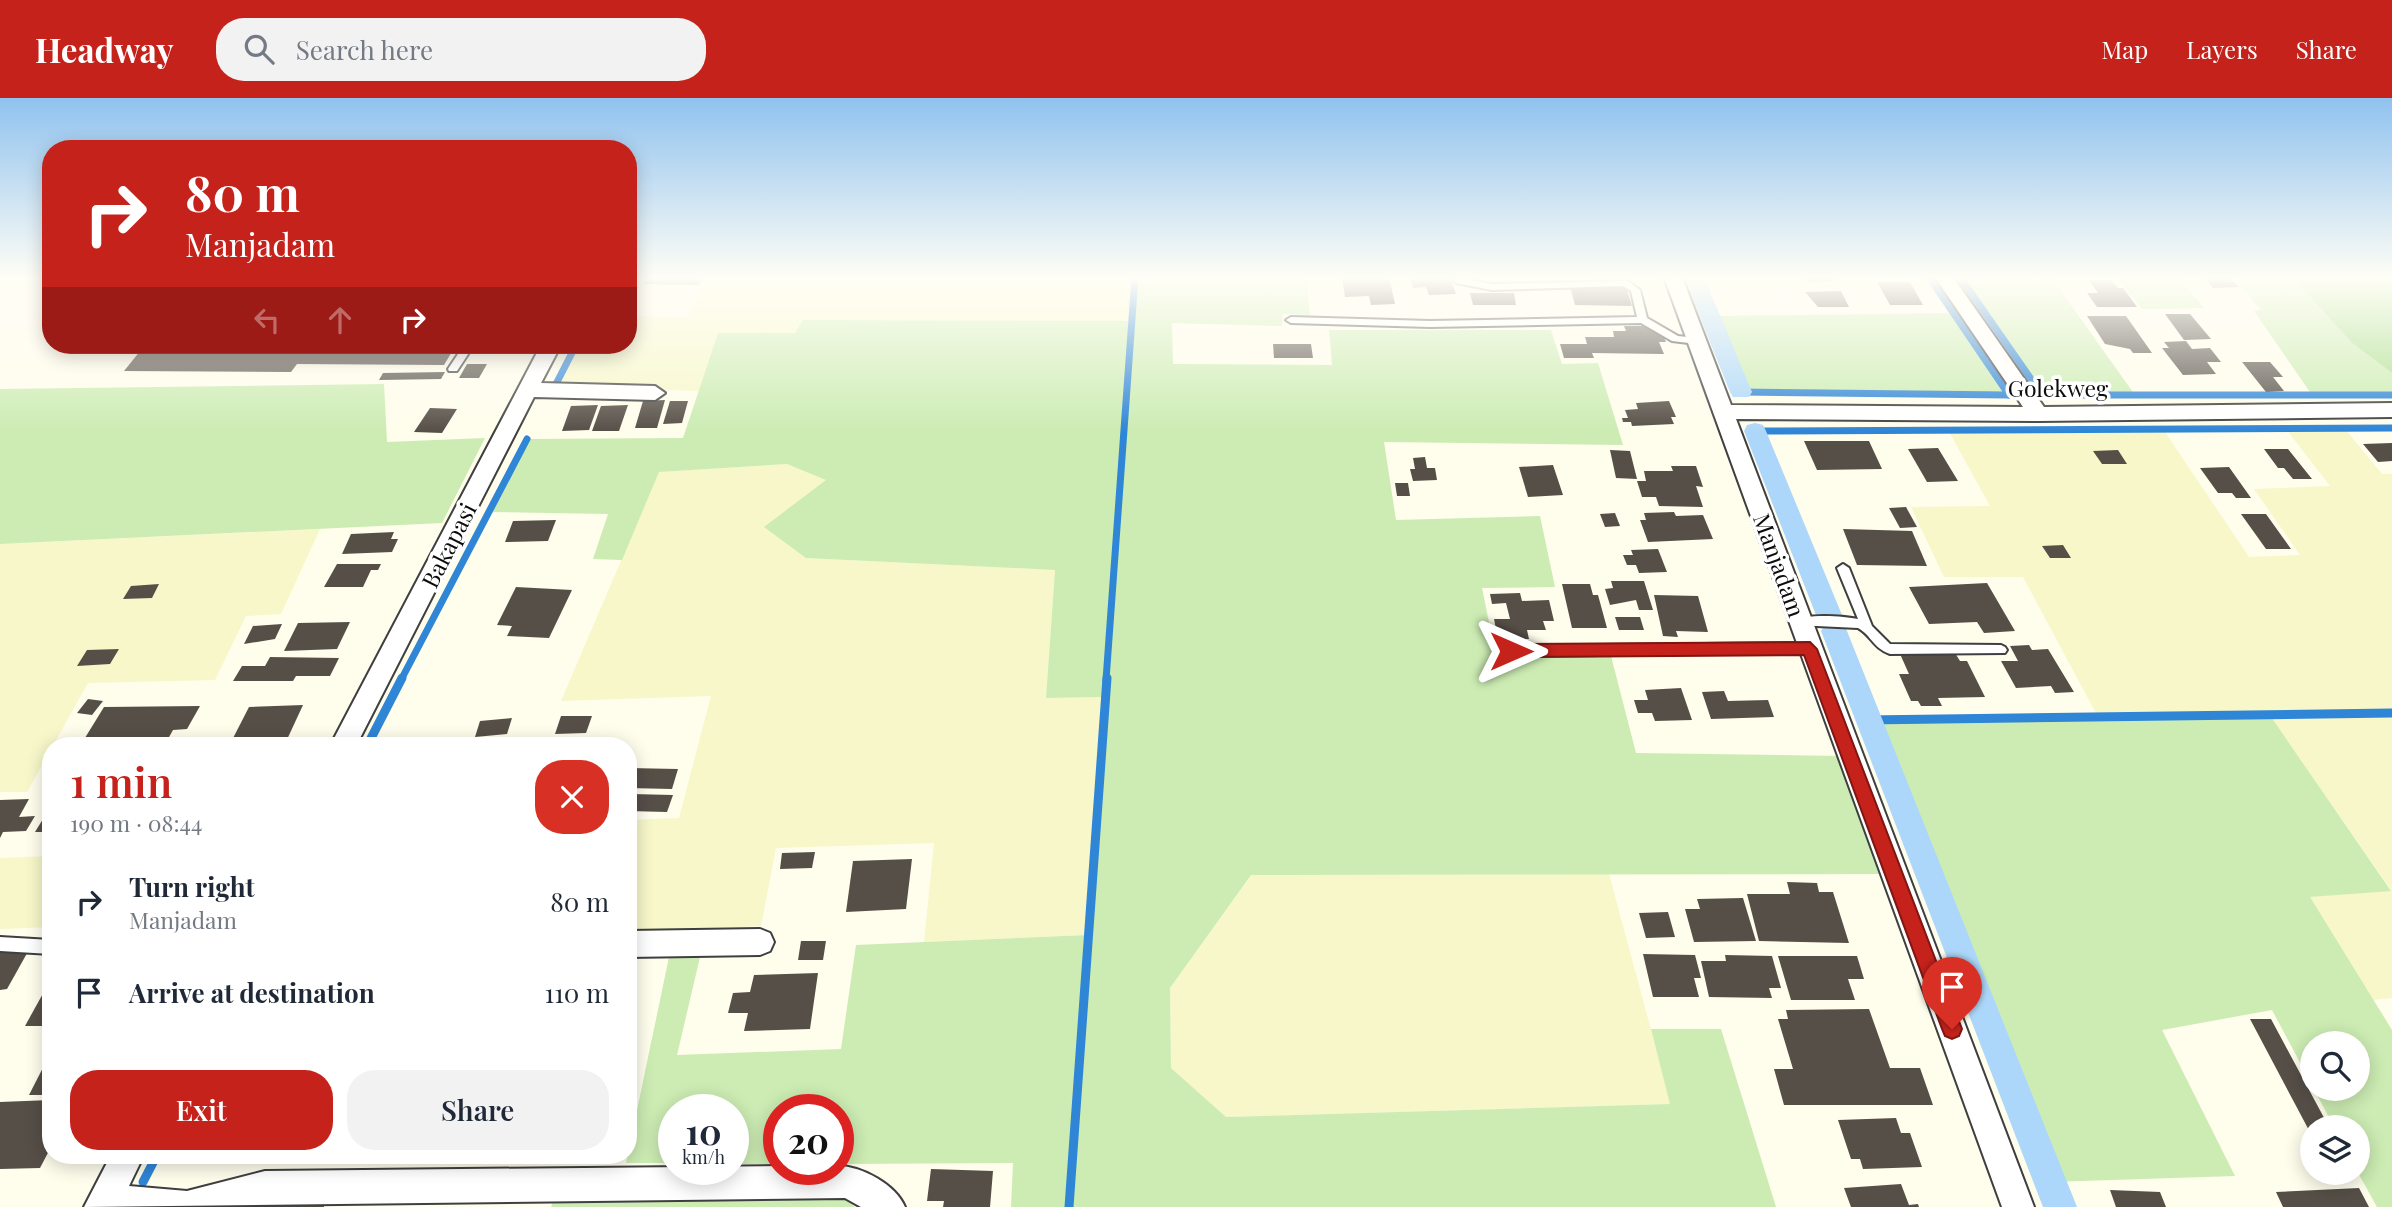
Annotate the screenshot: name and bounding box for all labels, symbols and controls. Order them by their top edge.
search box [216,18,706,81]
text: Headway [35,27,174,71]
icon: search [240,30,278,68]
text: Search here [296,32,433,67]
text: Map [2102,33,2148,65]
text: Layers [2186,33,2258,65]
text: Share [2296,33,2357,65]
text: 80 m [185,159,300,224]
icon: right [70,168,161,259]
text: Manjadam [185,222,335,265]
icon: left [248,301,286,339]
icon: ahead [321,301,359,339]
icon: right [394,301,432,339]
street label: Golekweg [2008,372,2108,403]
street label: Bakapasi [413,497,483,593]
street label: Manjadam [1747,509,1813,622]
position arrow [1474,614,1548,688]
text: 1 min [70,753,172,809]
button: close [535,760,609,834]
text: 190 m · 08:44 [70,807,202,838]
text: Turn right [129,869,255,904]
icon: right [70,883,108,921]
text: 80 m [550,884,609,919]
text: Manjadam [129,904,237,935]
pin [1922,957,1982,1029]
icon: arrive [1933,968,1971,1006]
icon: arrive [70,974,108,1012]
text: Arrive at destination [129,975,375,1010]
text: 110 m [545,975,609,1010]
map controls [2300,1031,2370,1185]
button: search [2300,1031,2370,1101]
button: Exit [70,1070,333,1150]
button: Share [347,1070,609,1150]
speed limit sign: 20 [763,1094,854,1185]
text: 10 [686,1107,721,1154]
button: layers [2300,1115,2370,1185]
text: km/h [682,1145,725,1169]

